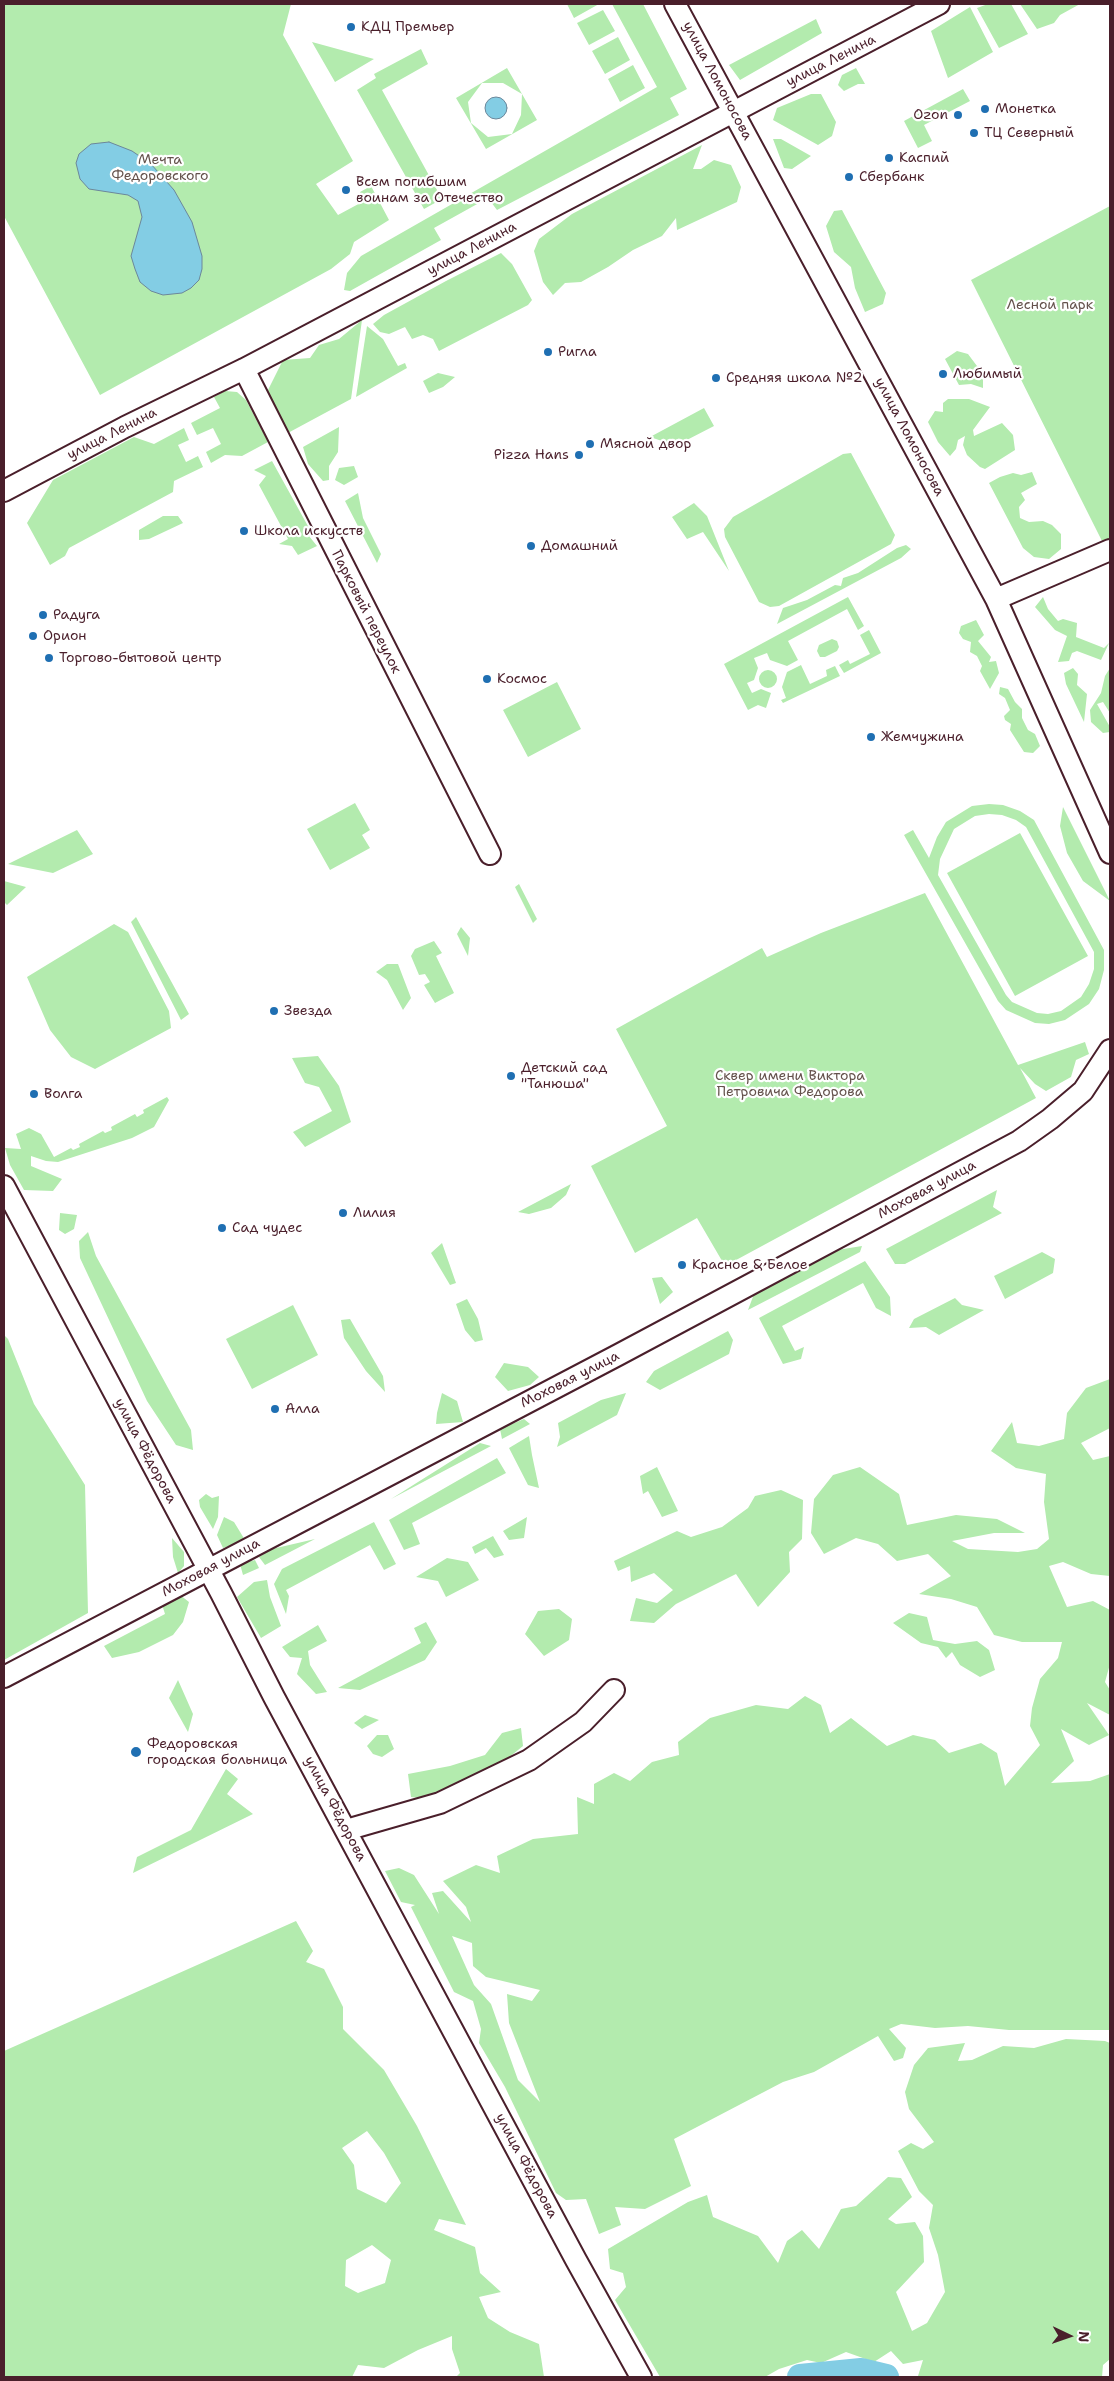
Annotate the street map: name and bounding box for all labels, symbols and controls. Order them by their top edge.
place label: КДЦ Премьер [361,19,454,35]
street label: улица Ломоносова [679,19,755,143]
marker: КДЦ Премьер [345,21,357,33]
street label: улица Ленина [783,31,879,91]
place label: Монетка [995,101,1056,117]
marker: Монетка [979,103,991,115]
place label: Ozon [913,107,948,123]
marker: Ozon [952,109,964,121]
place label: ТЦ Северный [984,125,1074,141]
marker: ТЦ Северный [968,127,980,139]
place label: Каспий [899,150,949,166]
park label: Мечта Федоровского [112,152,208,184]
marker: Каспий [883,152,895,164]
place label: Сбербанк [859,169,924,185]
marker: Сбербанк [843,171,855,183]
place label: Всем погибшим воинам за Отечество [356,174,503,206]
marker: Всем погибшим воинам за Отечество [340,184,352,196]
street label: улица Ленина [425,219,519,279]
park label: Лесной парк [1007,297,1093,313]
place label: Ригла [558,344,597,360]
marker: Ригла [542,346,554,358]
place label: Любимый [953,366,1022,382]
marker: Любимый [937,368,949,380]
place label: Средняя школа №2 [726,370,862,386]
marker: Средняя школа №2 [710,372,722,384]
street label: улица Ломоносова [871,375,947,499]
street label: улица Ленина [64,404,160,464]
place label: Мясной двор [600,436,691,452]
marker: Мясной двор [584,438,596,450]
place label: Pizza Hans [494,447,569,463]
marker: Pizza Hans [573,449,585,461]
place label: Школа искусств [254,523,363,539]
marker: Школа искусств [238,525,250,537]
place label: Домашний [541,538,618,554]
marker: Домашний [525,540,537,552]
street label: Парковый переулок [328,548,404,676]
place label: Радуга [53,607,100,623]
marker: Радуга [37,609,49,621]
place label: Орион [43,628,87,644]
marker: Орион [27,630,39,642]
place label: Торгово-бытовой центр [59,650,222,666]
marker: Торгово-бытовой центр [43,652,55,664]
place label: Космос [497,671,547,687]
marker: Космос [481,673,493,685]
place label: Жемчужина [881,729,964,745]
marker: Жемчужина [865,731,877,743]
place label: Звезда [284,1003,332,1019]
marker: Звезда [268,1005,280,1017]
place label: Детский сад "Танюша" [521,1060,607,1092]
park label: Сквер имени Виктора Петровича Федорова [715,1068,865,1100]
marker: Детский сад "Танюша" [505,1070,517,1082]
place label: Волга [44,1086,82,1102]
marker: Волга [28,1088,40,1100]
street label: Моховая улица [875,1157,979,1223]
place label: Лилия [353,1205,396,1221]
marker: Лилия [337,1207,349,1219]
place label: Сад чудес [232,1220,302,1236]
marker: Сад чудес [216,1222,228,1234]
place label: Красное & Белое [692,1257,808,1273]
marker: Красное & Белое [676,1259,688,1271]
street label: Моховая улица [518,1348,622,1412]
street label: улица Фёдорова [110,1396,180,1506]
place label: Алла [285,1401,320,1417]
marker: Алла [269,1403,281,1415]
street label: Моховая улица [159,1535,263,1601]
place label: Федоровская городская больница [147,1736,287,1768]
marker: Федоровская городская больница [129,1745,143,1759]
street label: улица Фёдорова [300,1754,370,1864]
street label: улица Фёдорова [491,2111,561,2221]
north arrow [1044,2311,1094,2361]
text: N [1075,2331,1093,2343]

